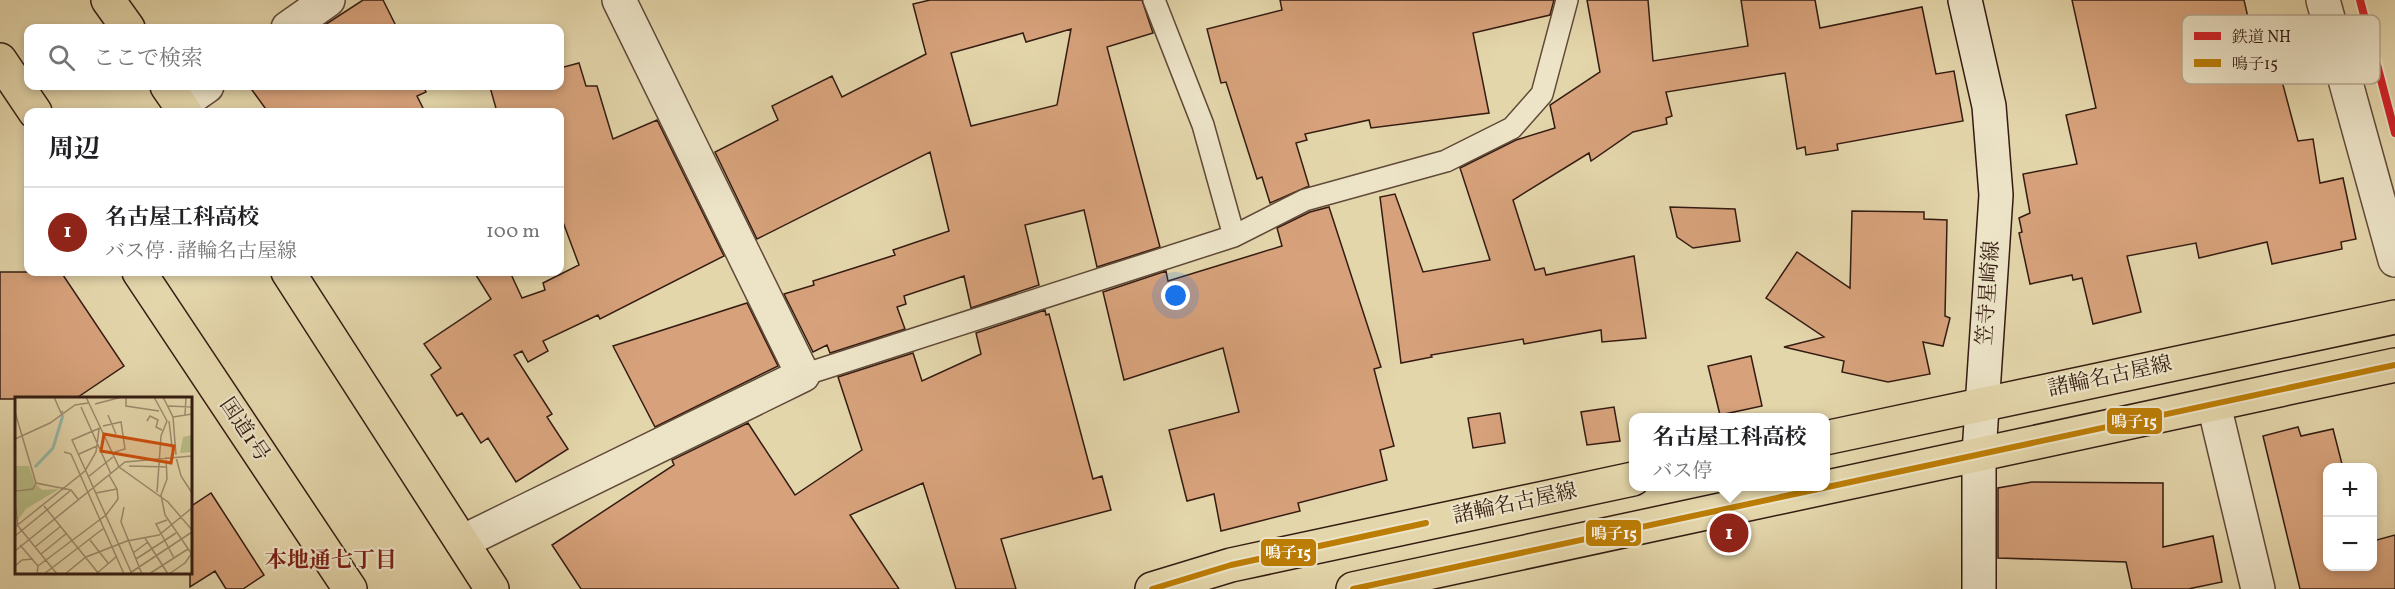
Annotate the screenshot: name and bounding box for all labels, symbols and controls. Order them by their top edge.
legend [2182,15,2380,84]
search box [24,24,564,90]
text: 鉄道 NH [2231,27,2291,49]
icon: search [45,41,78,74]
text: ここで検索 [93,44,203,75]
text: 鳴子15 [2232,54,2278,76]
text: 周辺 [48,132,100,168]
text: 名古屋工科高校 [105,203,259,234]
text: 1 [63,218,72,246]
text: 100 m [486,218,540,246]
text: バス停 · 諸輪名古屋線 [105,238,297,266]
street label: 笠寺星崎線 [1971,240,2007,346]
your location [1161,281,1190,310]
street label: 諸輪名古屋線 [2045,350,2175,404]
street label: 国道1号 [212,392,276,468]
inset map [15,397,192,574]
line badge: 鳴子15 [2106,407,2163,435]
text: 鳴子15 [2111,412,2157,434]
popup [1629,413,1830,491]
text: 名古屋工科高校 [1652,423,1807,454]
text: バス停 [1652,458,1712,486]
map controls [2323,463,2377,571]
button: + [2323,463,2377,517]
street label: 諸輪名古屋線 [1450,477,1580,531]
pin: 1 [1710,510,1748,556]
button: − [2323,517,2377,571]
line badge: 鳴子15 [1585,519,1642,547]
text: 鳴子15 [1591,524,1637,546]
line badge: 鳴子15 [1260,538,1317,567]
text: 鳴子15 [1265,543,1311,565]
district label: 本地通七丁目 [265,546,397,577]

